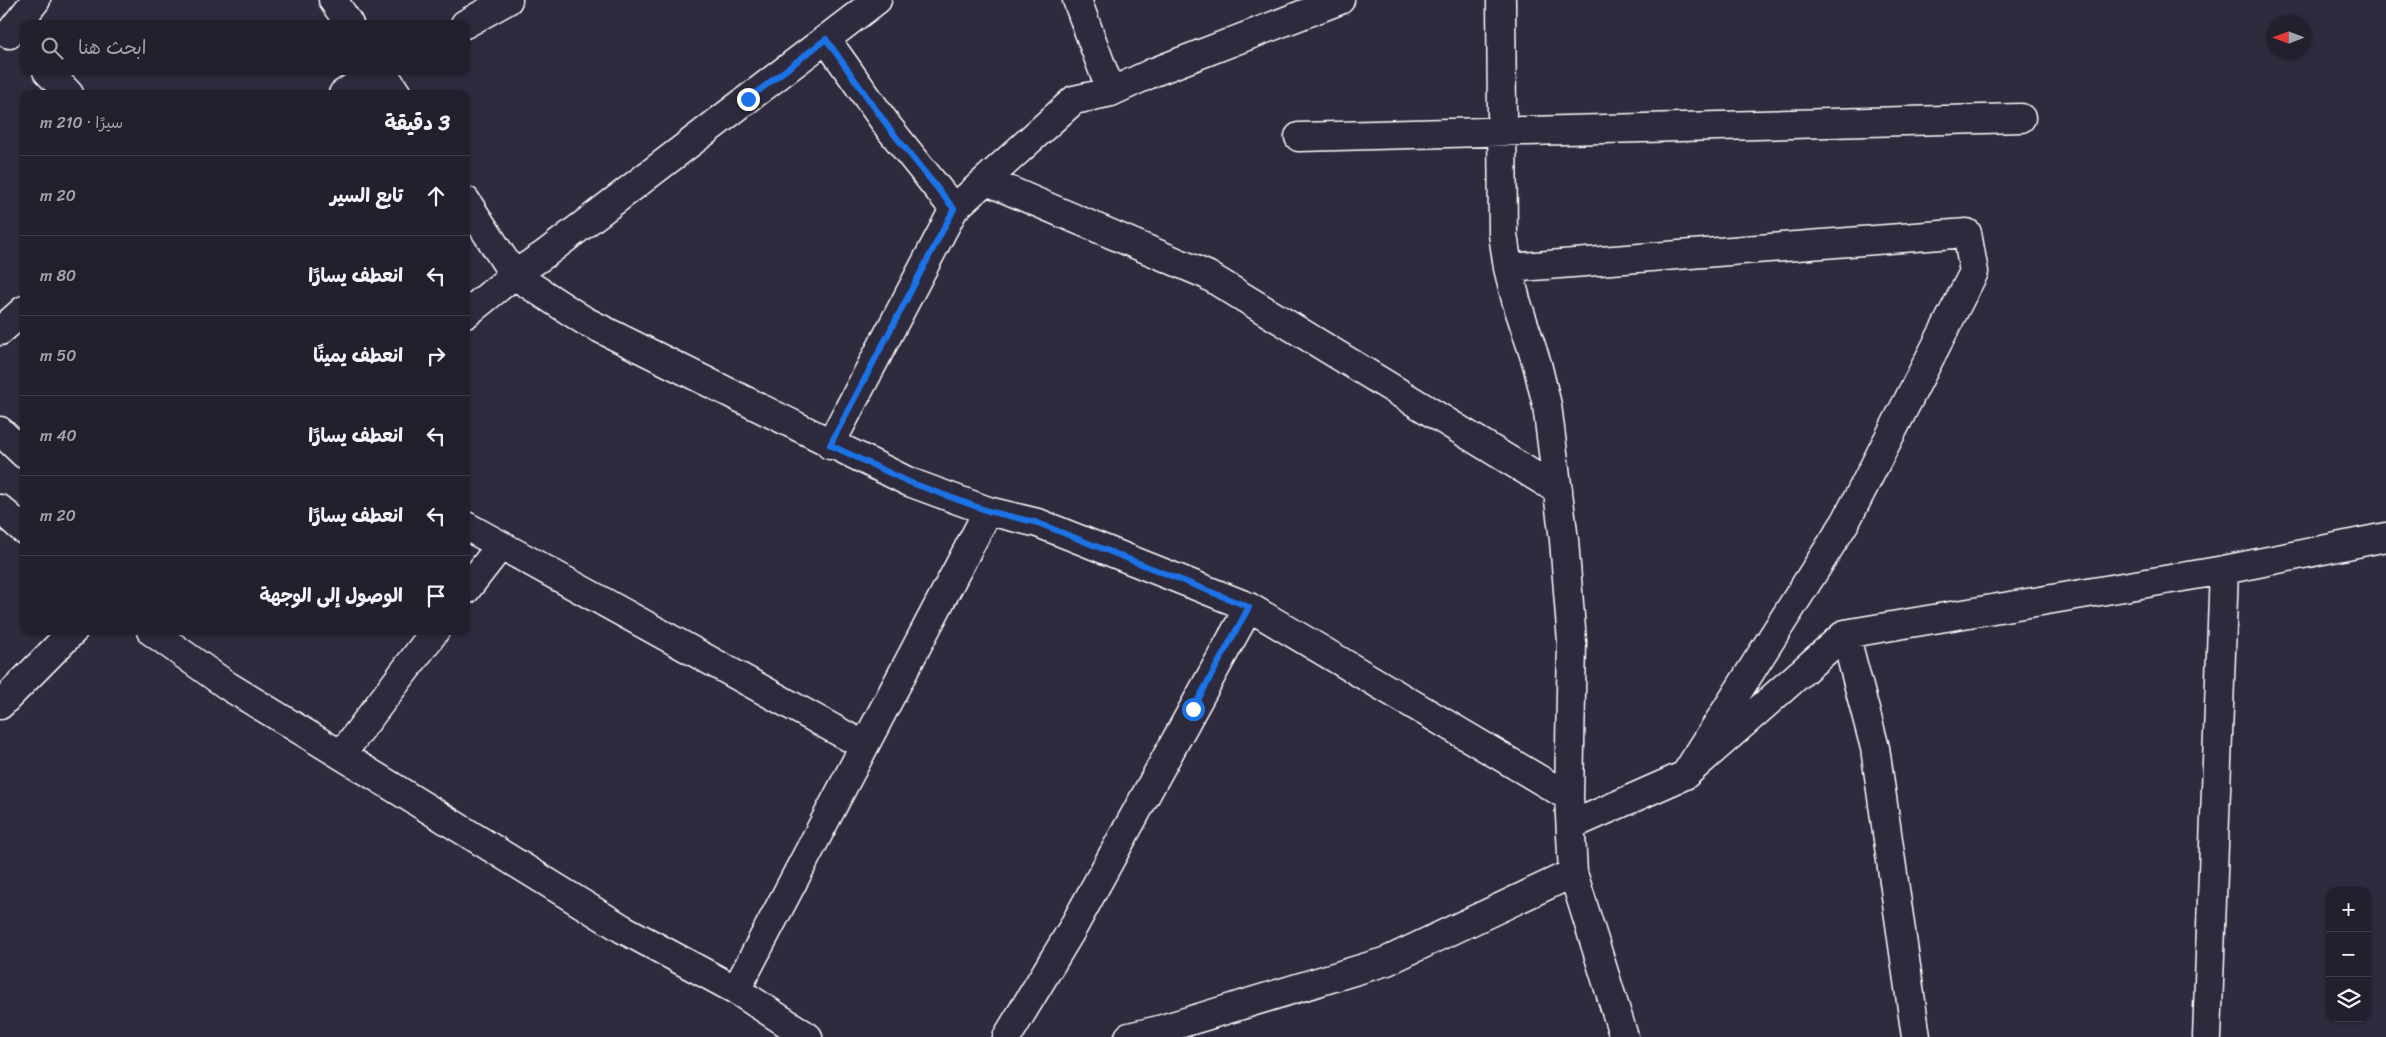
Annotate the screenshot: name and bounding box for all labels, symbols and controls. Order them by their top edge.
north arrow [2266,15,2311,60]
search box [20,20,470,75]
text: ابحث هنا [78,31,146,64]
icon: search [38,34,66,62]
route end [737,88,760,111]
text: 3 دقيقة [385,104,450,142]
text: سيرًا · 210 m [40,108,123,137]
text: تابع السير [330,179,403,212]
text: 20 m [40,181,76,210]
icon: ahead [422,182,450,210]
text: انعطف يسارًا [308,259,403,292]
text: 80 m [40,261,76,290]
icon: left [422,262,450,290]
text: انعطف يمينًا [313,339,403,372]
text: 50 m [40,341,76,370]
icon: right [422,342,450,370]
text: انعطف يسارًا [308,419,403,452]
text: 40 m [40,421,77,450]
icon: left [422,422,450,450]
text: انعطف يسارًا [308,499,403,532]
text: 20 m [40,501,76,530]
icon: left [422,502,450,530]
text: الوصول إلى الوجهة [260,579,403,612]
icon: arrive [422,582,450,610]
route start [1182,698,1205,721]
map controls [2326,887,2371,1022]
button: + [2326,887,2371,932]
button: − [2326,932,2371,977]
button: layers [2326,977,2371,1022]

